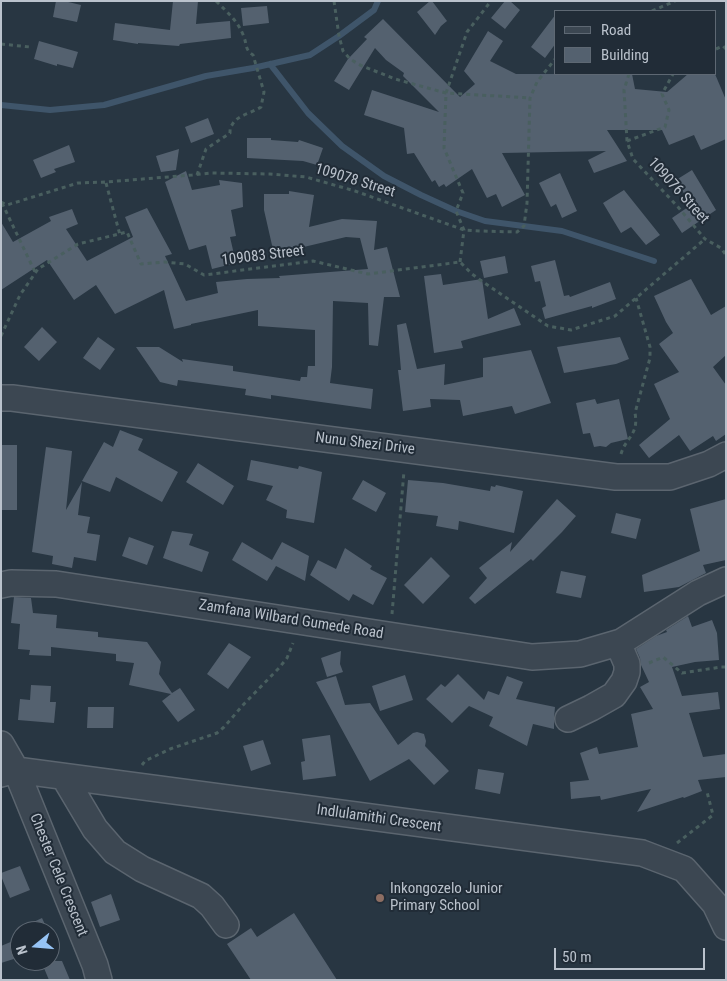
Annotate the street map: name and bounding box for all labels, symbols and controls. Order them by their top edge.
legend [554,10,717,75]
text: Road [601,21,631,39]
text: Building [601,46,649,64]
street label: 109076 Street [644,154,712,228]
street label: 109078 Street [313,160,397,202]
street label: 109083 Street [221,242,305,270]
street label: Nunu Shezi Drive [314,429,416,459]
street label: Zamfana Wilbard Gumede Road [197,596,385,644]
street label: Indlulamithi Crescent [316,801,442,837]
street label: Chester Cele Crescent [25,811,91,939]
place label: Inkongozelo Junior Primary School [390,880,503,915]
marker: Inkongozelo Junior Primary School [374,892,386,904]
north arrow [10,921,60,971]
scale bar [557,938,708,970]
text: N [13,944,31,957]
text: 50 m [562,948,592,966]

